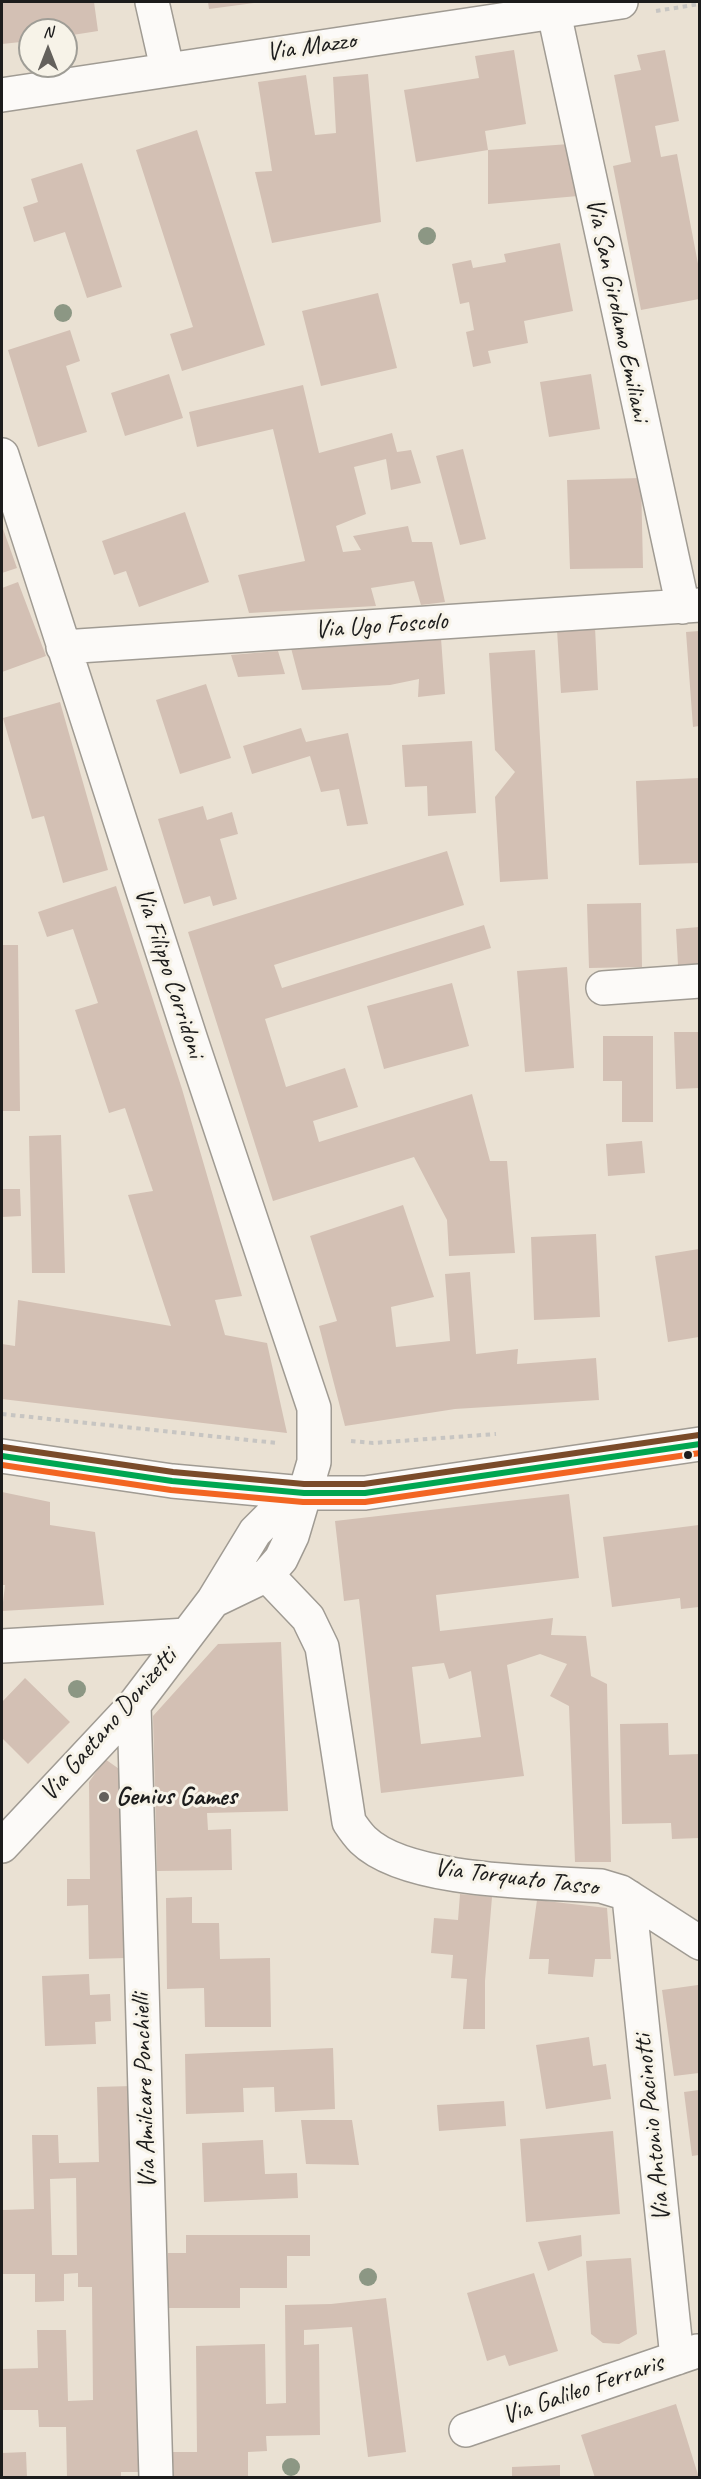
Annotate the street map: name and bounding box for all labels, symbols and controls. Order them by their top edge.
north arrow [18,18,78,78]
text: N [43,22,53,42]
street label: Via Mazzo [264,25,358,69]
street label: Via San Girolamo Emiliani [578,196,656,424]
street label: Via Ugo Foscolo [314,606,448,646]
street label: Via Filippo Corridoni [127,884,211,1062]
unlabelled marker [682,1449,694,1461]
street label: Via Gaetano Donizetti [34,1642,184,1808]
place label: Genius Games [116,1781,237,1813]
marker: Genius Games [97,1790,111,1804]
street label: Via Torquato Tasso [432,1852,600,1904]
street label: Via Amilcare Ponchielli [126,1993,164,2189]
street label: Via Antonio Pacinotti [628,2033,678,2223]
street label: Via Galileo Ferraris [498,2348,668,2432]

